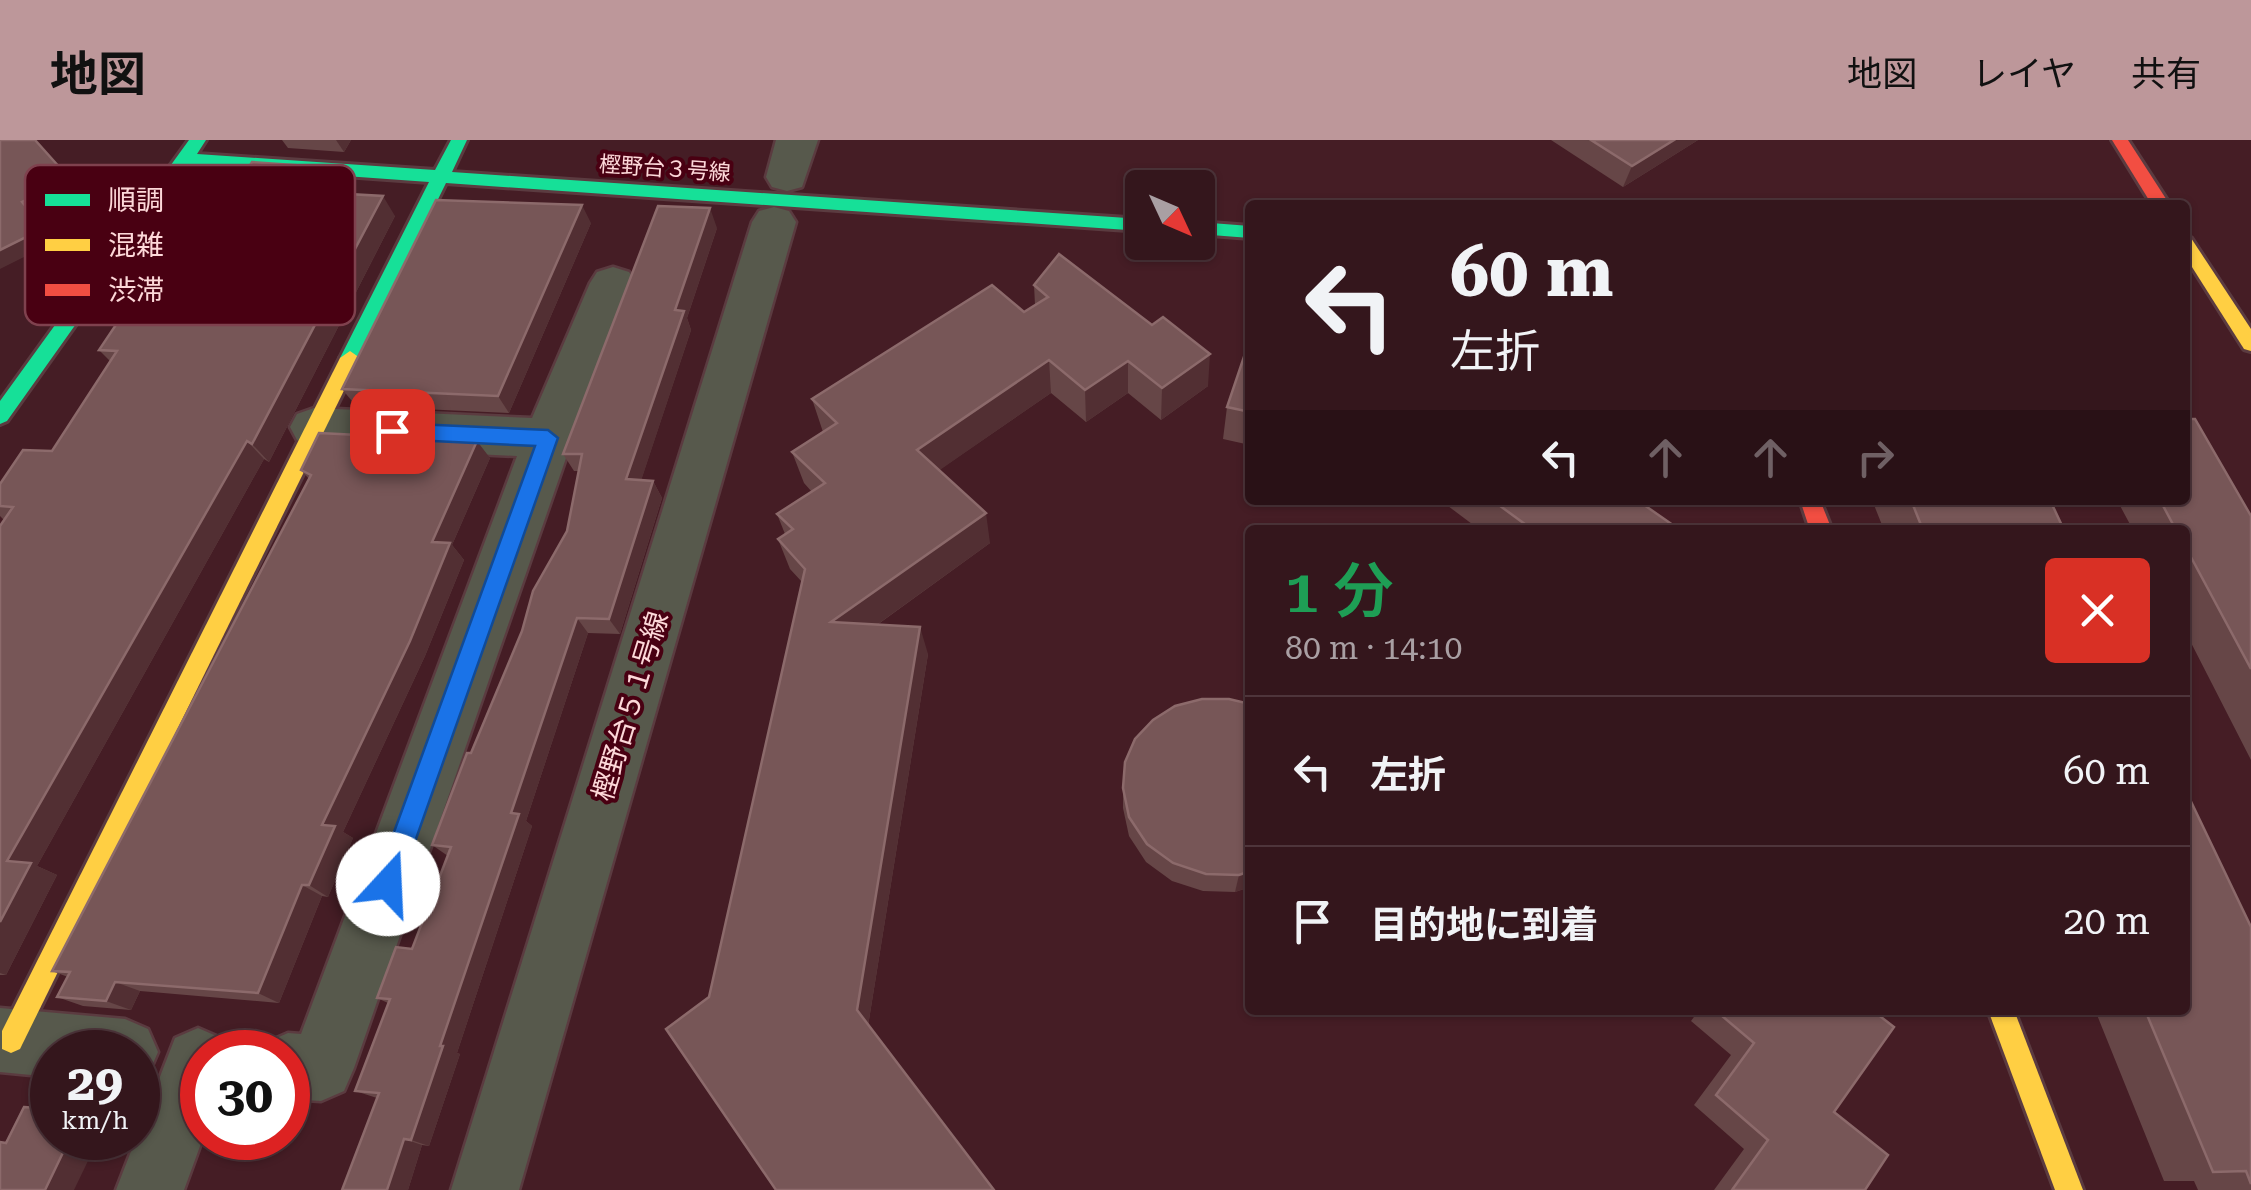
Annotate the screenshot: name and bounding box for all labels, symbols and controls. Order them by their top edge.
text: 地図 [50,47,146,103]
text: 地図 [1847,54,1917,95]
text: レイヤ [1972,54,2076,95]
text: 共有 [2131,54,2201,95]
street label: 樫野台３号線 [598,151,732,186]
legend [25,165,355,325]
north arrow [1125,170,1215,260]
map controls [1125,170,1215,260]
text: 順調 [108,184,164,217]
text: 混雑 [108,229,164,262]
text: 60 m [1450,231,1614,313]
icon: left [1285,240,1415,370]
text: 渋滞 [108,274,164,307]
text: 左折 [1450,325,1540,378]
pin [350,389,435,474]
icon: arrive [365,404,420,459]
icon: left [1533,430,1588,485]
icon: ahead [1638,430,1693,485]
icon: ahead [1743,430,1798,485]
icon: right [1848,430,1903,485]
text: 1 分 [1285,556,1394,627]
button: close [2045,558,2150,663]
street label: 樫野台５１号線 [586,608,675,805]
text: 80 m · 14:10 [1285,629,1462,667]
icon: left [1285,744,1340,799]
text: 60 m [2063,749,2150,793]
text: 左折 [1370,753,1446,797]
position arrow [336,832,440,936]
icon: arrive [1285,894,1340,949]
text: 20 m [2063,899,2150,943]
text: 目的地に到着 [1370,903,1598,947]
speed limit sign: 30 [180,1030,310,1160]
text: 29 [67,1054,123,1112]
text: km/h [62,1106,128,1135]

